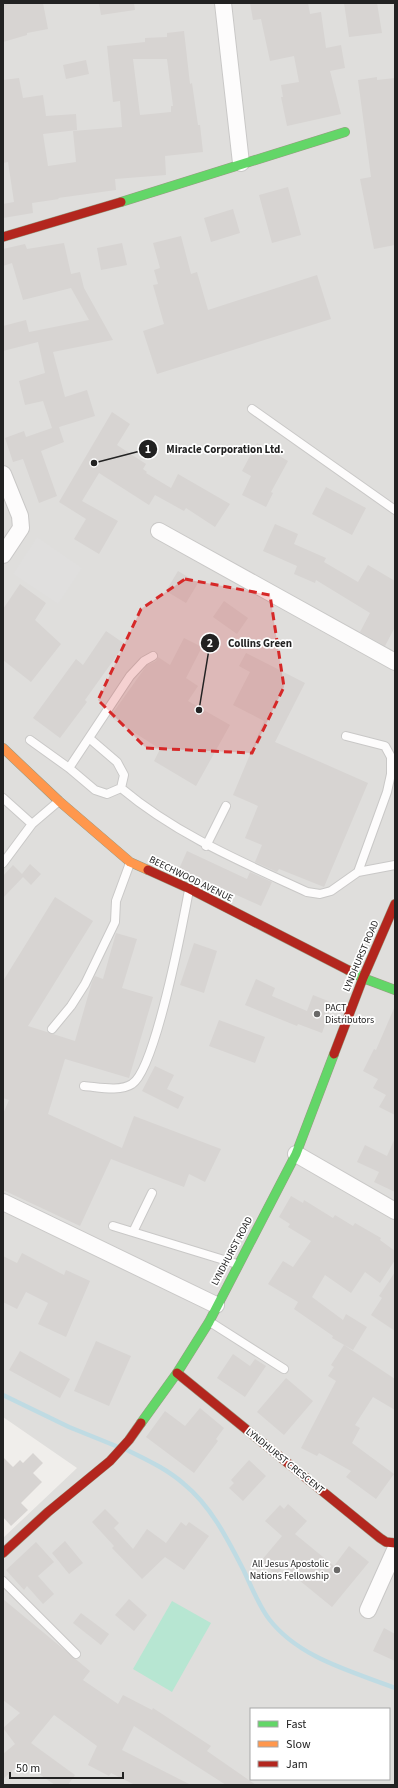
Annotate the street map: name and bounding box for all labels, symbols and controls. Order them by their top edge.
callout: Miracle Corporation Ltd. [138,437,291,460]
text: 1 [145,441,151,458]
text: Miracle Corporation Ltd. [166,442,284,457]
callout: Collins Green [200,631,300,654]
text: 2 [207,635,213,652]
text: Collins Green [228,636,292,651]
street label: BEECHWOOD AVENUE [147,853,235,905]
street label: LYNDHURST ROAD [340,918,382,994]
place label: PACT Distributors [325,1001,374,1027]
marker: PACT Distributors [312,1009,322,1019]
street label: LYNDHURST ROAD [208,1214,256,1288]
street label: LYNDHURST CRESCENT [243,1425,328,1497]
place label: All Jesus Apostolic Nations Fellowship [250,1557,329,1583]
marker: All Jesus Apostolic Nations Fellowship [332,1565,342,1575]
legend [250,1708,390,1780]
text: Fast [286,1716,306,1733]
text: Slow [286,1736,311,1753]
scale bar [10,1754,123,1780]
text: Jam [286,1756,308,1773]
text: 50 m [16,1760,40,1777]

